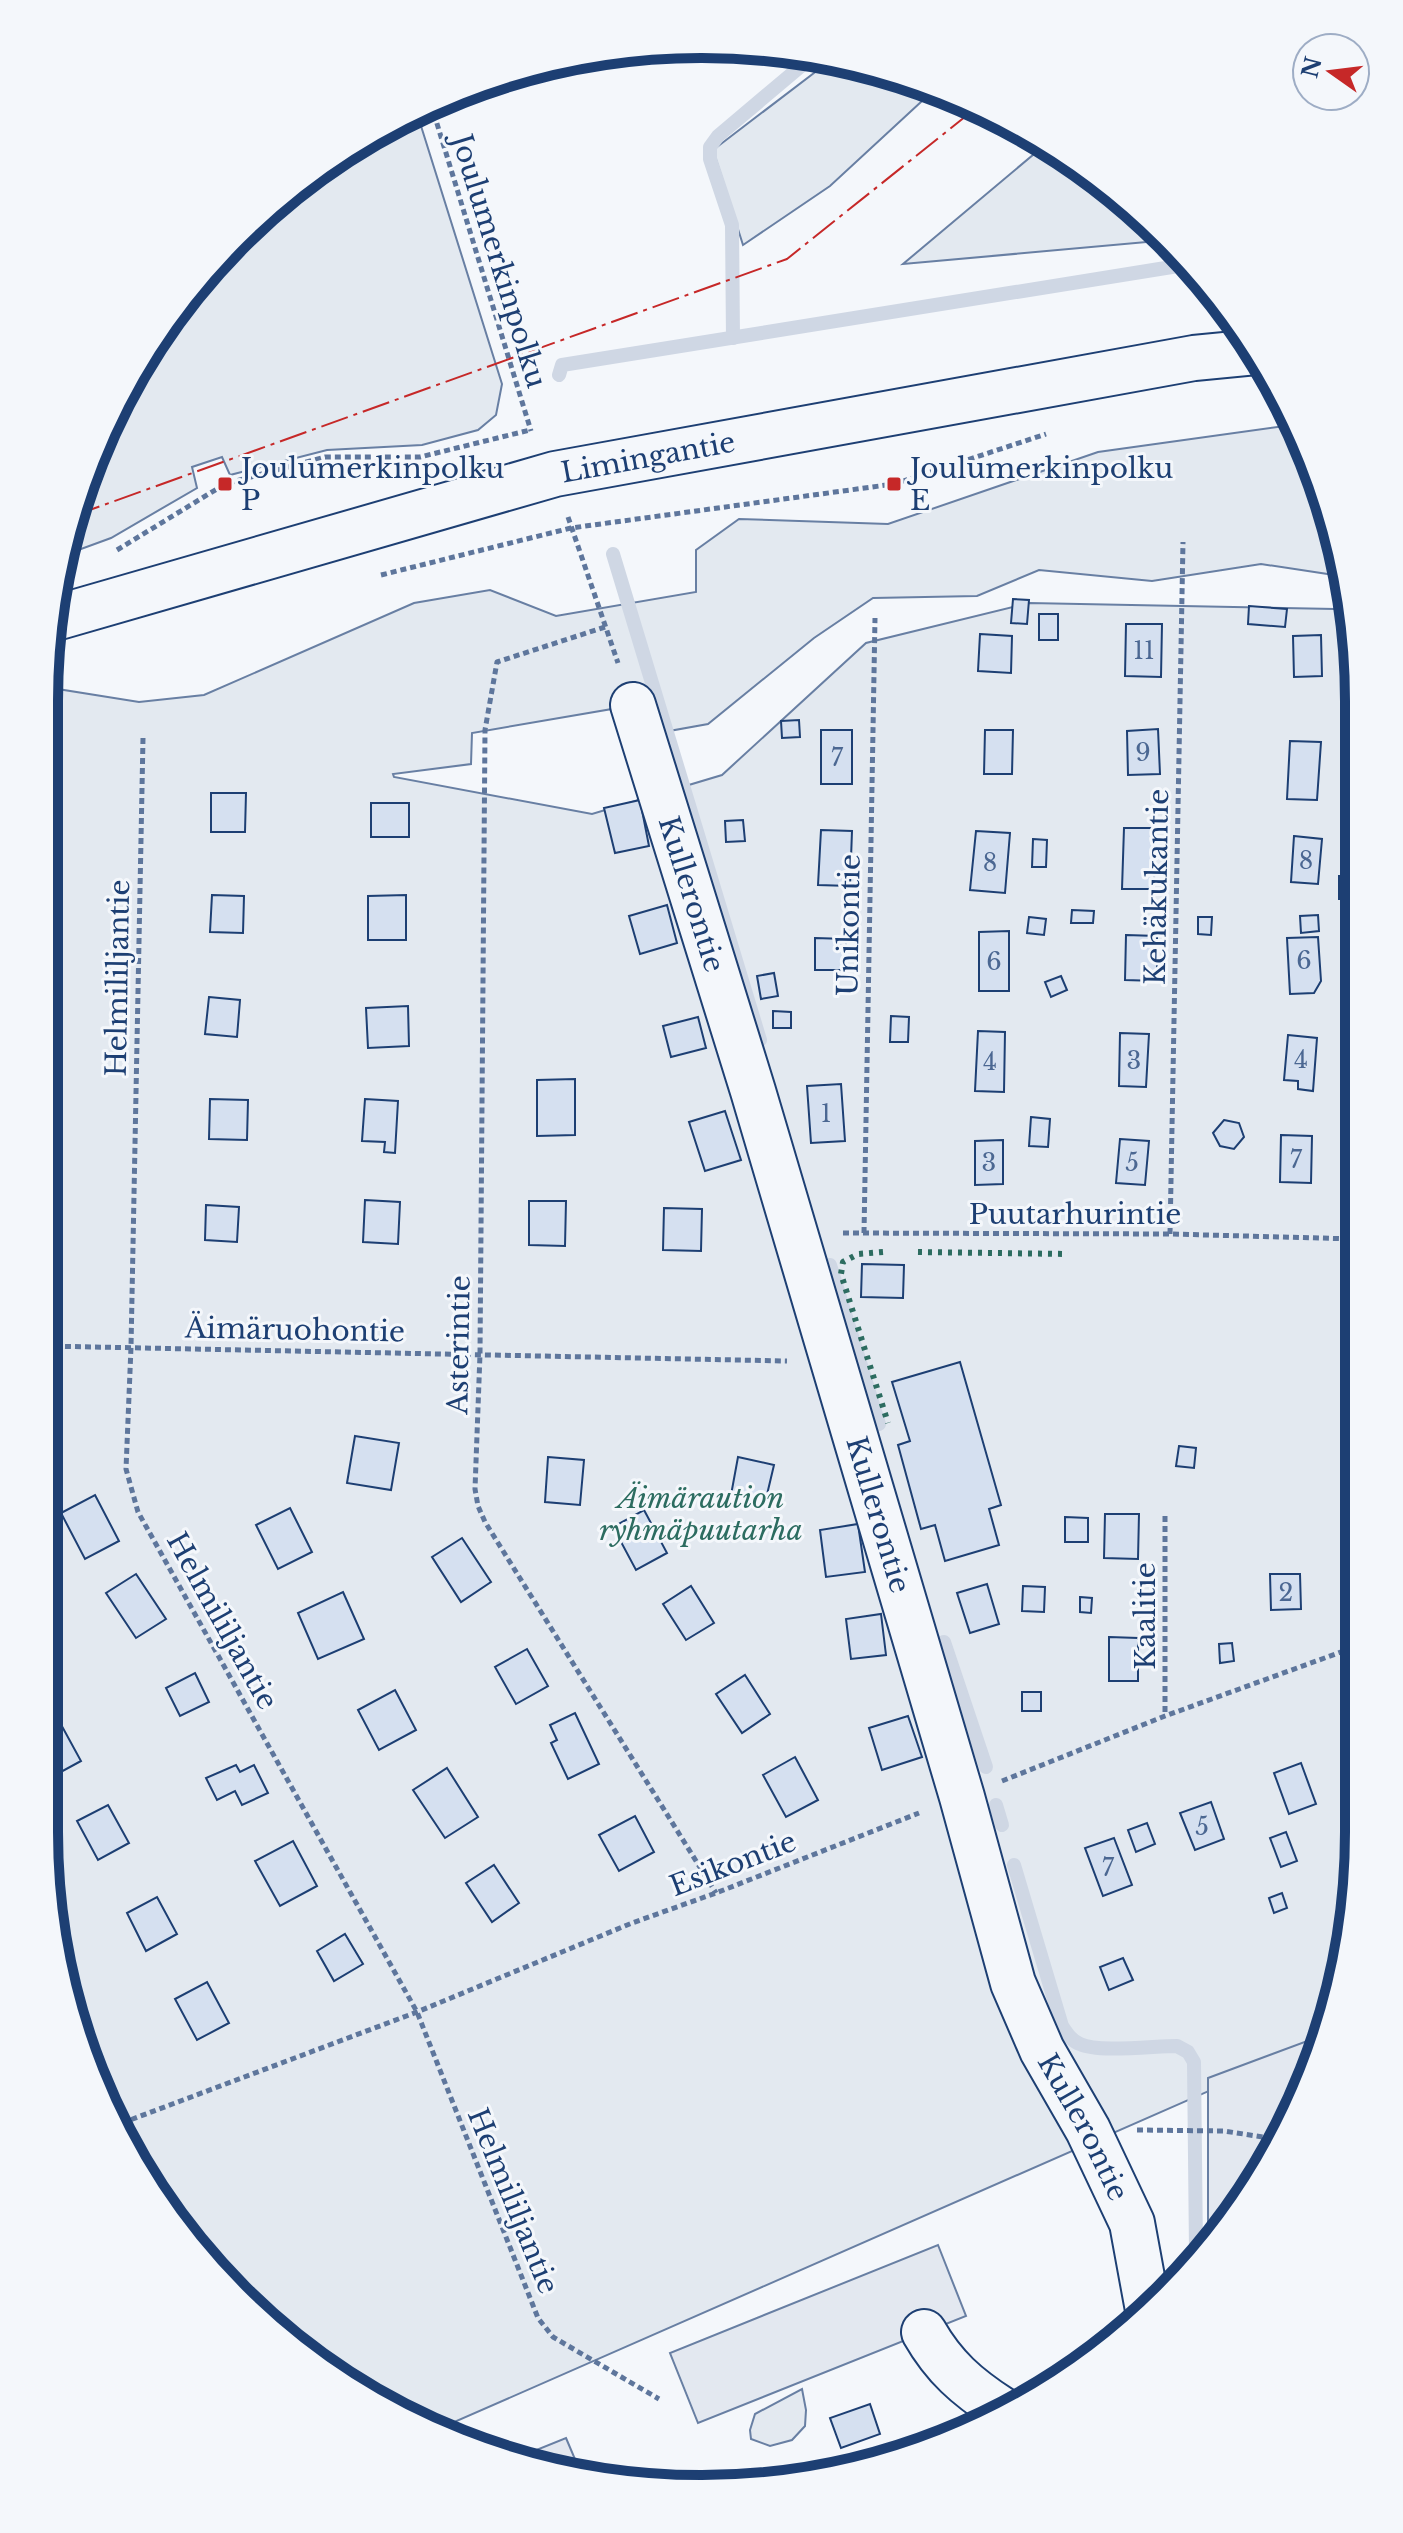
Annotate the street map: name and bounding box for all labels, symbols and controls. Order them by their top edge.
north arrow [1291,32,1371,112]
text: N [1296,54,1328,81]
street label: Joulumerkinpolku [443,126,554,392]
street label: Limingantie [558,424,738,490]
place label: Joulumerkinpolku P [237,451,504,518]
place label: Joulumerkinpolku E [906,451,1173,518]
marker: Joulumerkinpolku P [216,475,234,493]
marker: Joulumerkinpolku E [885,475,903,493]
house number: 11 [1133,636,1155,665]
house number: 9 [1135,738,1151,767]
house number: 7 [831,743,844,772]
street label: Kehäkukantie [1138,789,1176,985]
street label: Kullerontie [651,812,732,976]
house number: 8 [1299,846,1313,875]
house number: 8 [983,848,997,877]
street label: Unikontie [830,854,868,996]
street label: Helmililjantie [99,879,137,1077]
house number: 6 [1296,946,1312,975]
house number: 6 [986,947,1002,976]
house number: 4 [1294,1045,1308,1074]
house number: 3 [1127,1046,1141,1075]
house number: 4 [983,1047,997,1076]
house number: 1 [821,1099,831,1128]
house number: 7 [1290,1145,1303,1174]
house number: 3 [982,1148,996,1177]
house number: 5 [1125,1148,1139,1177]
street label: Puutarhurintie [969,1197,1181,1232]
street label: Asterintie [440,1275,478,1416]
street label: Äimäruohontie [184,1311,405,1349]
street label: Kullerontie [839,1432,918,1597]
park label: Äimäraution ryhmäpuutarha [599,1481,803,1548]
street label: Helmililjantie [159,1526,285,1716]
street label: Kaalitie [1128,1562,1163,1670]
house number: 2 [1279,1578,1293,1607]
house number: 5 [1195,1812,1209,1841]
street label: Esikontie [665,1824,801,1904]
house number: 7 [1102,1853,1115,1882]
street label: Kullerontie [1030,2047,1136,2206]
street label: Helmililjantie [460,2103,566,2299]

